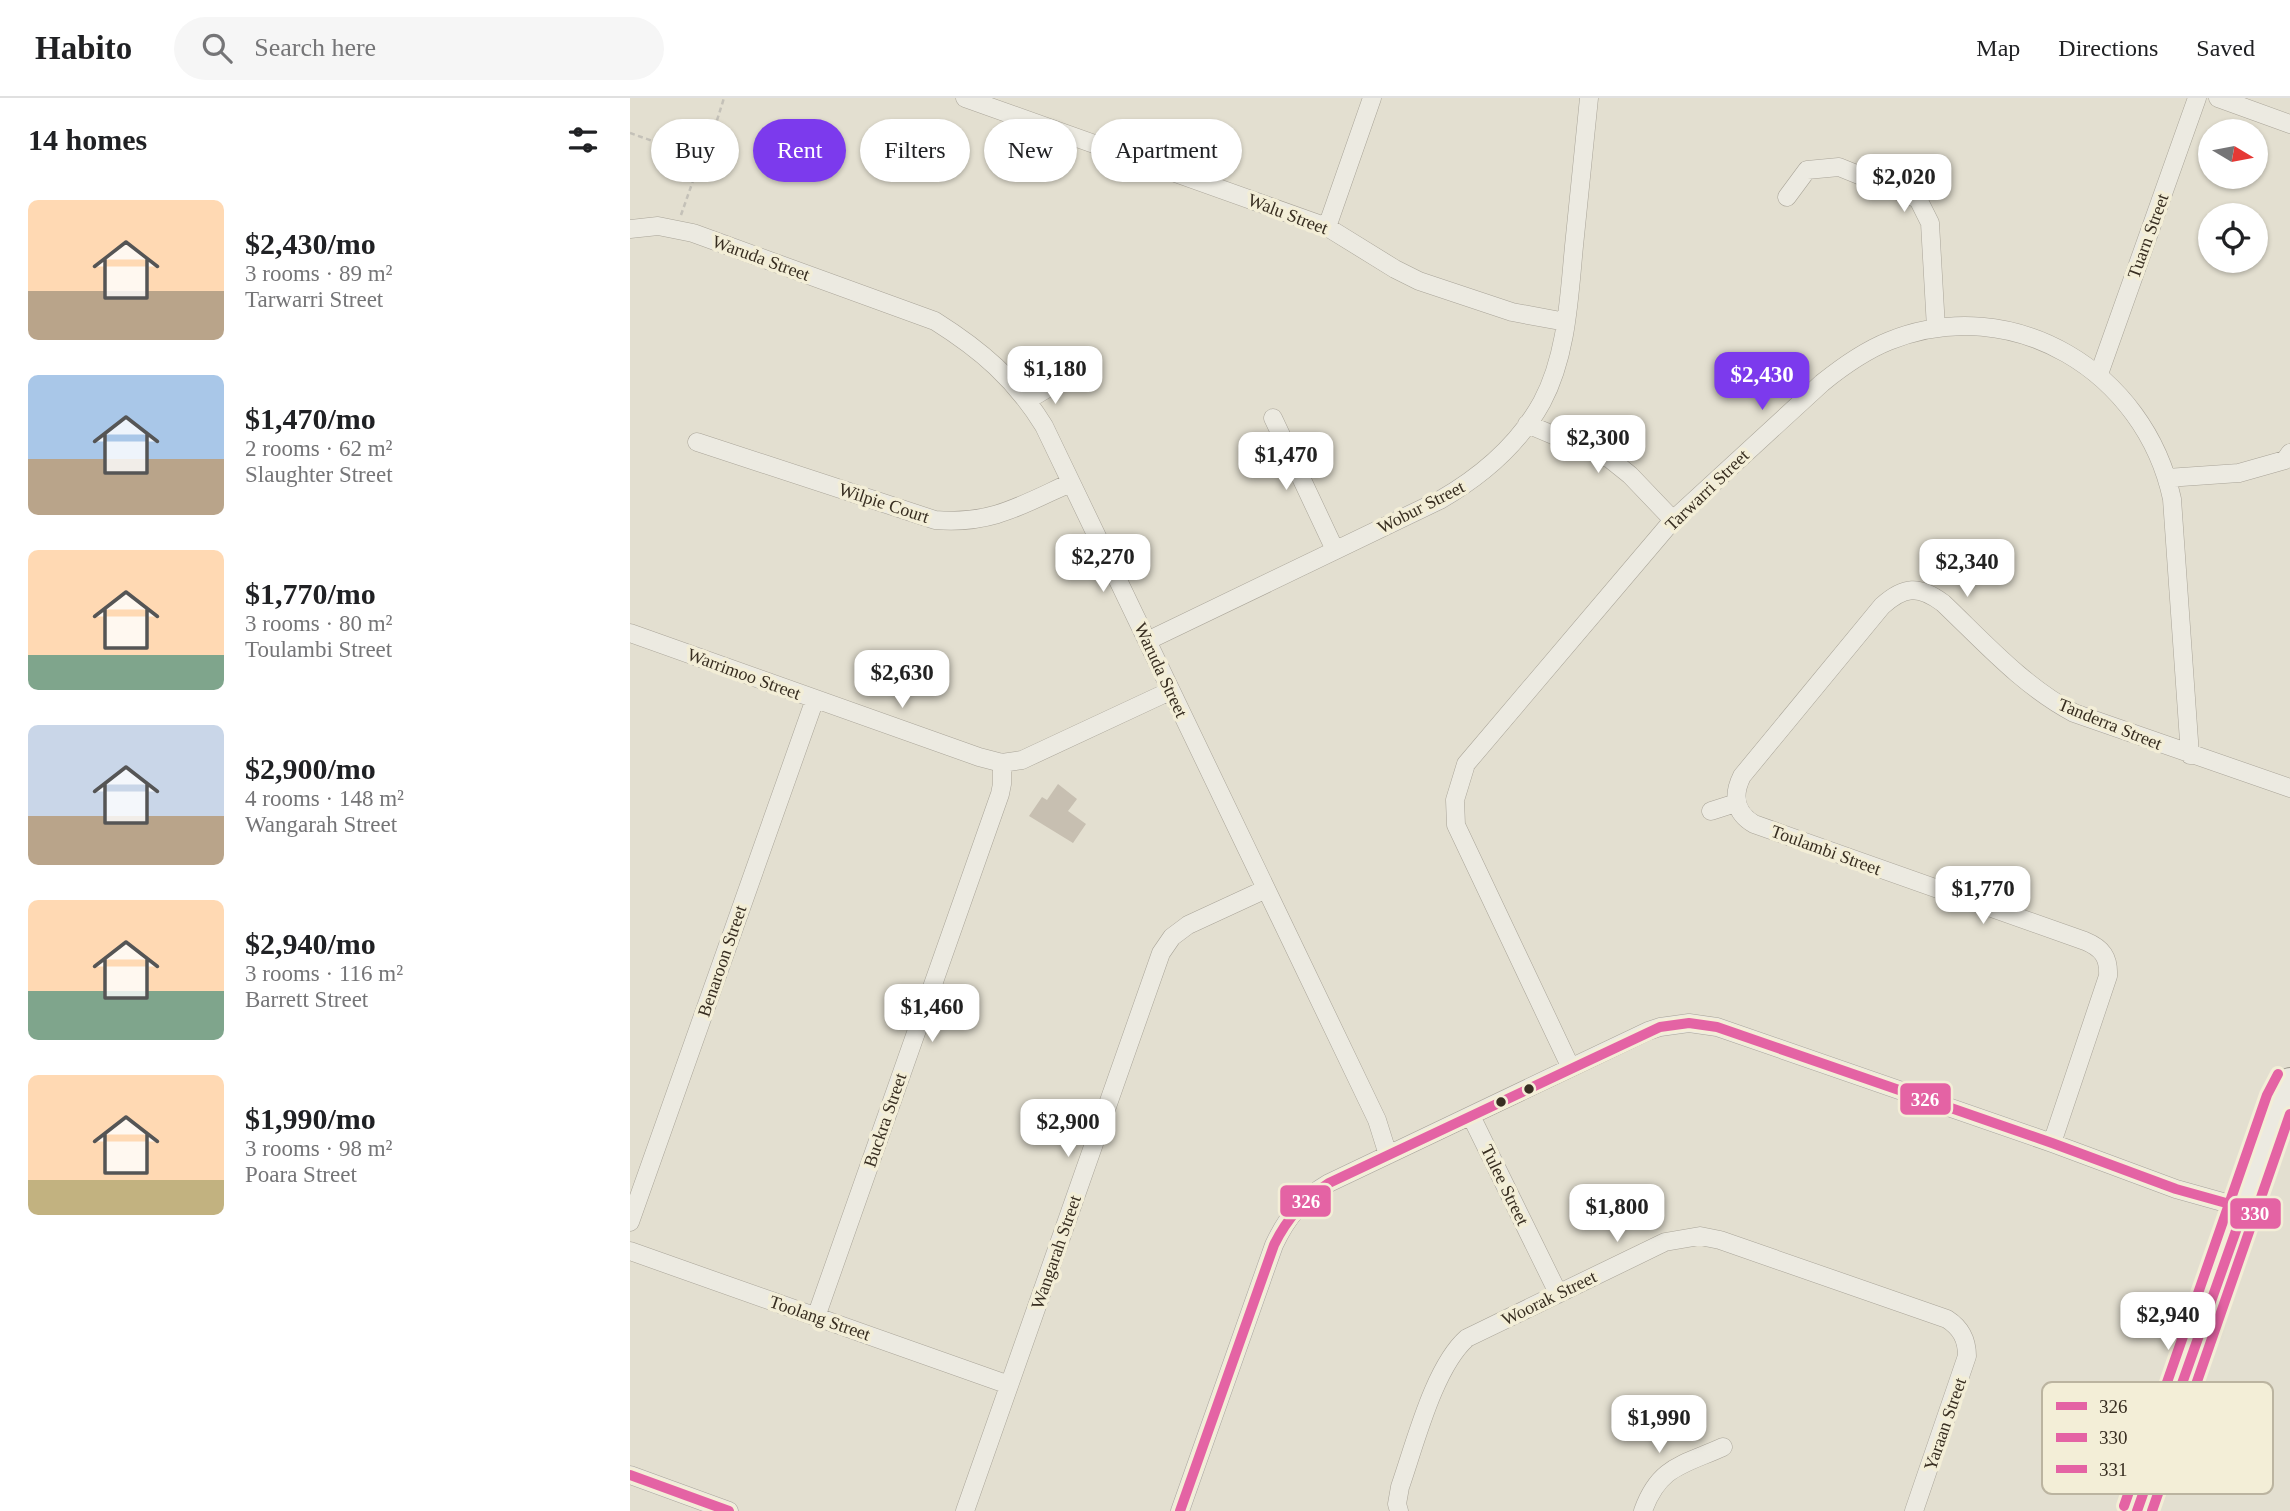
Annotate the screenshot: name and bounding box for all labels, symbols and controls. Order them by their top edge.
search box [174,17,664,80]
icon: search [198,29,236,67]
text: Habito [35,30,132,66]
text: Search here [254,33,376,62]
text: Map [1976,35,2020,61]
text: Directions [2058,35,2158,61]
text: Saved [2196,35,2255,61]
chip: Buy [651,119,739,182]
chip: Rent [753,119,846,182]
chip: Filters [860,119,970,182]
chip: New [984,119,1077,182]
chip: Apartment [1091,119,1242,182]
north arrow [2198,119,2268,189]
map controls [2198,119,2268,273]
icon: filters [564,121,602,159]
text: 14 homes [28,123,147,156]
pin: $2,020 [1847,155,1961,214]
text: $2,020 [1872,164,1936,189]
street label: Walu Street [1245,190,1331,238]
street label: Tuarn Street [2123,191,2173,281]
button: locate [2198,203,2268,273]
text: $2,430/mo [245,227,376,260]
icon: home [84,228,168,312]
street label: Waruda Street [710,231,812,285]
text: 3 rooms · 89 m² [245,261,392,286]
text: Tarwarri Street [245,287,383,312]
pin: $1,180 [998,346,1112,406]
pin: $2,430 [1705,352,1819,412]
text: $1,180 [1023,356,1087,381]
text: $2,430 [1730,362,1794,387]
text: $1,470/mo [245,402,376,435]
icon: home [84,403,168,487]
pin: $2,300 [1541,416,1655,475]
text: $2,300 [1566,425,1630,450]
pin: $1,470 [1229,432,1343,492]
text: 2 rooms · 62 m² [245,436,392,461]
text: $1,470 [1254,442,1318,467]
street label: Tarwarri Street [1661,445,1753,535]
text: Slaughter Street [245,462,393,487]
street label: Wobur Street [1374,477,1468,537]
street label: Wilpie Court [836,479,932,527]
pin: $2,270 [1046,534,1160,594]
pin: $2,340 [1910,540,2024,599]
text: $2,270 [1071,544,1135,569]
text: $2,340 [1935,549,1999,574]
text: $1,770/mo [245,577,376,610]
icon: home [84,578,168,662]
text: 3 rooms · 80 m² [245,611,392,636]
street label: Waruda Street [1130,620,1192,720]
text: Toulambi Street [245,637,392,662]
street label: Warrimoo Street [685,644,803,704]
pin: $2,630 [845,650,959,710]
text: $2,630 [870,660,934,685]
street label: Tanderra Street [2055,694,2165,754]
text: $2,900/mo [245,752,376,785]
icon: home [84,753,168,837]
text: 4 rooms · 148 m² [245,786,404,811]
text: Wangarah Street [245,812,397,837]
street label: Toulambi Street [1768,821,1884,879]
pin: $1,770 [1926,866,2040,926]
text: $1,770 [1951,876,2015,901]
street label: Benaroon Street [694,903,750,1019]
text: $2,940/mo [245,927,376,960]
icon: home [84,928,168,1012]
text: 3 rooms · 116 m² [245,961,403,986]
pin: $1,460 [875,984,989,1044]
text: Barrett Street [245,987,368,1012]
text: $1,460 [900,994,964,1019]
street label: Buckra Street [860,1070,910,1170]
unlabelled marker [1522,1082,1536,1096]
line badge: 326 [1899,1082,1952,1116]
text: 326 [1911,1089,1939,1110]
unlabelled marker [1494,1095,1508,1109]
pin: $2,900 [1011,1100,1125,1159]
text: $1,990/mo [245,1102,376,1135]
icon: home [84,1103,168,1187]
text: $2,900 [1036,1109,1100,1134]
text: 3 rooms · 98 m² [245,1136,392,1161]
street label: Tulee Street [1477,1142,1533,1228]
text: Poara Street [245,1162,357,1187]
line badge: 326 [1279,1184,1332,1218]
pin: $1,800 [1560,1184,1674,1244]
text: 326 [1292,1191,1320,1212]
street label: Wangarah Street [1027,1192,1085,1312]
text: $1,800 [1585,1194,1649,1219]
line badge: 330 [2229,1197,2282,1230]
text: 330 [2241,1203,2269,1224]
street label: Woorak Street [1498,1266,1600,1330]
street label: Toolang Street [767,1291,873,1345]
pin: $2,940 [2111,1292,2225,1352]
text: $2,940 [2136,1302,2200,1327]
street label: Yaraan Street [1920,1375,1970,1473]
legend [2042,1382,2273,1494]
pin: $1,990 [1602,1396,1716,1455]
text: 326 [2099,1396,2128,1417]
text: $1,990 [1627,1405,1691,1430]
text: 330 [2099,1427,2128,1448]
text: 331 [2099,1459,2128,1480]

